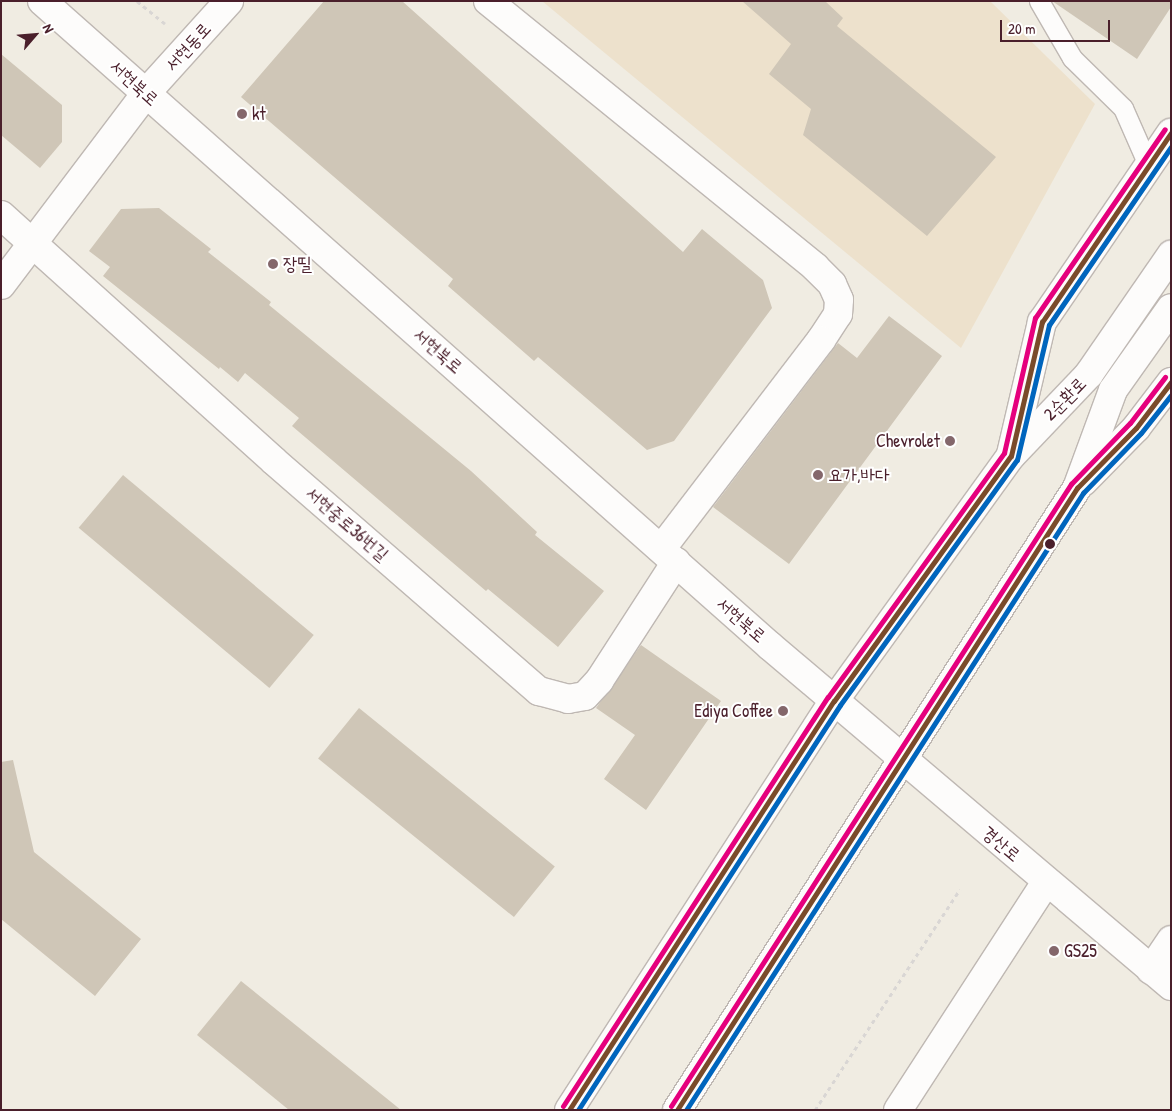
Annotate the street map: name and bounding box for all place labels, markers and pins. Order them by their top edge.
place label: kt [252,103,266,125]
marker: kt [236,108,248,120]
place label: 장띨 [283,253,312,275]
marker: 장띨 [267,258,279,270]
place label: Chevrolet [876,430,940,452]
marker: Chevrolet [944,435,956,447]
place label: 요가,바다 [828,464,890,486]
marker: 요가,바다 [812,469,824,481]
unlabelled marker [1045,539,1055,549]
place label: Ediya Coffee [694,700,773,722]
marker: Ediya Coffee [777,705,789,717]
place label: GS25 [1064,940,1097,962]
marker: GS25 [1048,945,1060,957]

